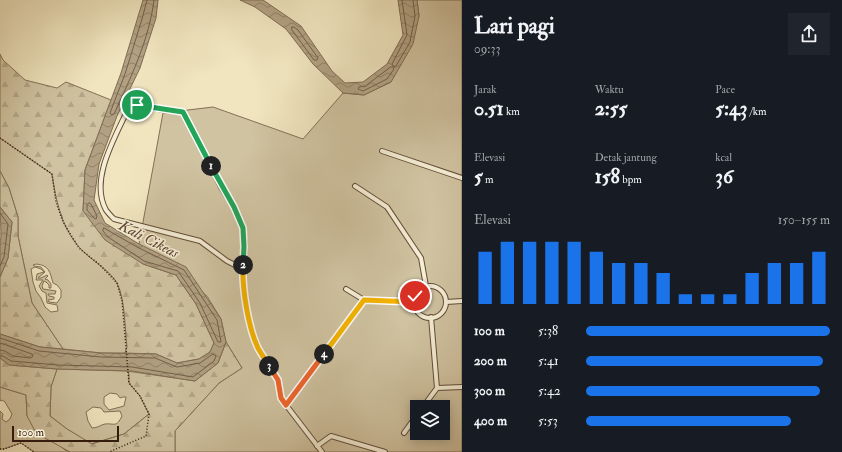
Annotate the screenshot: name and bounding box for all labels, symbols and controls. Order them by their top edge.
text: Lari pagi [474,12,555,40]
button: share [788,13,830,55]
text: 09:33 [474,41,501,57]
text: Jarak [474,83,497,96]
text: Waktu [595,83,624,96]
text: Pace [715,83,735,96]
pin [120,88,154,122]
icon: arrive [126,94,148,116]
text: 0.51 [474,96,504,121]
text: 2:55 [595,96,627,121]
text: 5:43 [715,96,748,121]
text: km [504,105,520,118]
text: /km [748,105,766,118]
text: Elevasi [474,151,505,164]
text: Detak jantung [595,151,657,164]
text: kcal [715,151,732,164]
pin: 1 [201,156,221,176]
text: 1 [209,159,213,172]
text: 5 [474,164,483,189]
text: 158 [595,164,620,189]
text: 36 [715,164,733,189]
text: m [483,173,494,186]
text: bpm [620,173,642,186]
text: Elevasi [474,212,511,228]
text: 150–155 m [778,212,830,228]
water label: Kali Cikeas [115,216,183,263]
pin: 2 [233,255,253,275]
text: 2 [240,258,246,271]
pin [398,279,432,313]
icon: check [404,285,426,307]
text: 100 m [474,323,505,339]
text: 5:38 [538,323,558,339]
pin: 4 [314,344,334,364]
text: 4 [321,347,327,360]
text: 200 m [474,353,507,369]
text: 5:41 [538,353,559,369]
pin: 3 [259,356,279,376]
text: 3 [267,359,271,372]
text: 300 m [474,383,505,399]
text: 5:42 [538,383,561,399]
map controls [410,400,450,440]
button: layers [410,400,450,440]
text: 400 m [474,413,507,429]
text: 5:53 [538,413,558,429]
scale bar [12,424,119,443]
text: 100 m [18,426,44,439]

